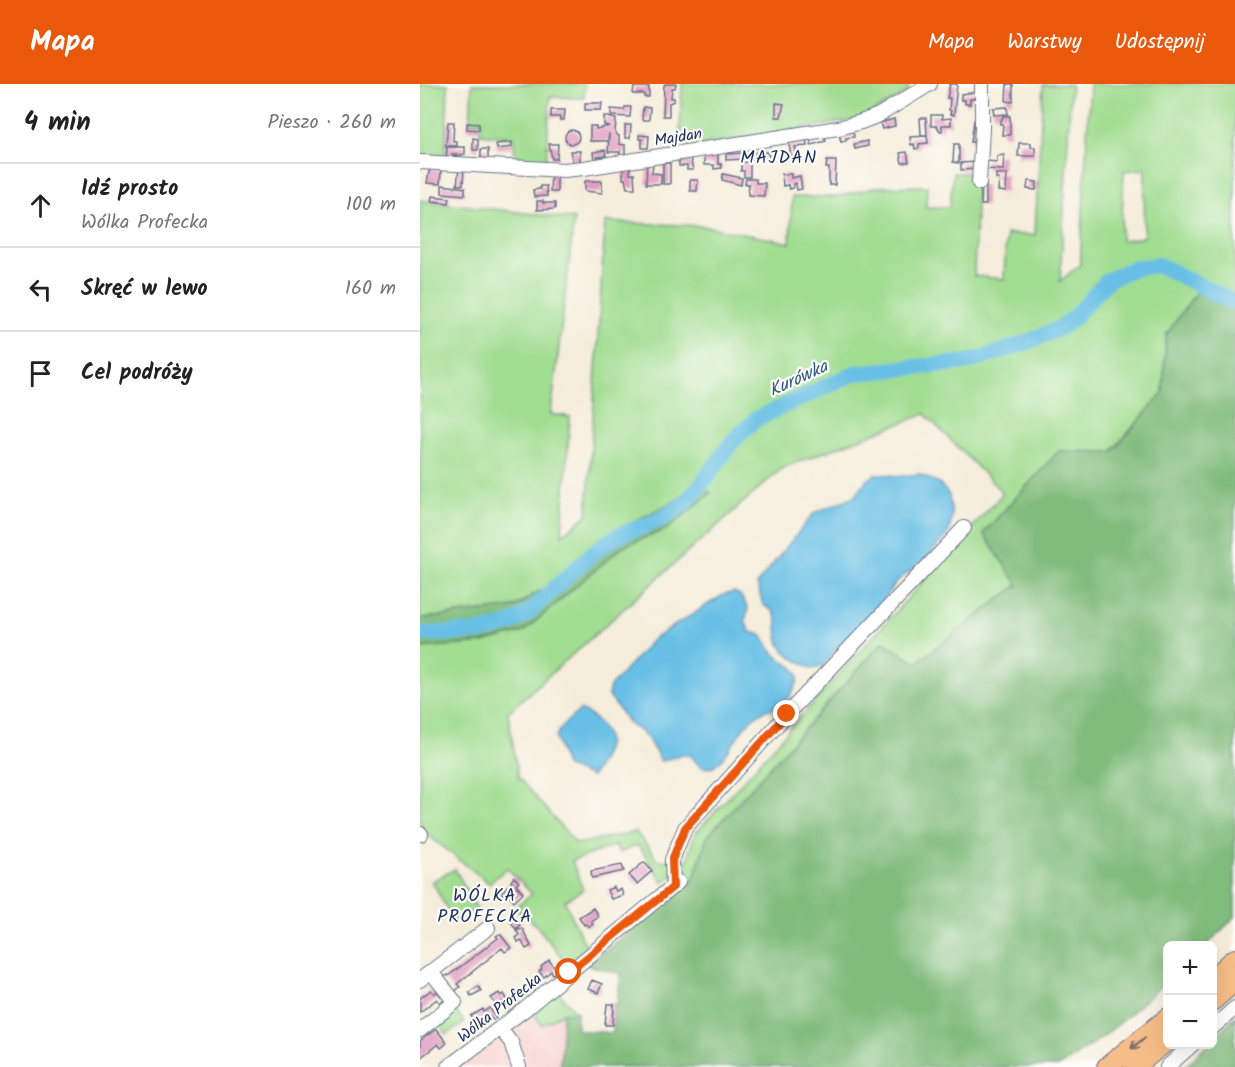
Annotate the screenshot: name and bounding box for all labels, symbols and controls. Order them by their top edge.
text: Mapa [30,20,95,65]
text: Mapa [928,26,974,59]
text: Warstwy [1007,26,1082,59]
text: Udostępnij [1115,26,1205,59]
text: 4 min [24,102,91,144]
text: Pieszo · 260 m [268,107,396,139]
street label: Majdan [652,121,704,154]
district label: MAJDAN [740,144,818,173]
text: Idź prosto [81,172,178,207]
icon: ahead [24,189,57,222]
text: 100 m [346,189,396,221]
text: Wólka Profecka [81,207,208,239]
text: Skręć w lewo [81,272,208,307]
icon: left [24,273,57,306]
text: 160 m [345,273,396,305]
water label: Kurówka [764,352,834,406]
text: Cel podróży [81,356,193,391]
icon: arrive [24,357,57,390]
route end [773,700,799,726]
district label: WÓLKA PROFECKA [437,882,533,932]
map controls [1163,941,1217,1049]
button: + [1163,941,1217,995]
route start [555,958,581,984]
street label: Wólka Profecka [452,967,548,1049]
button: − [1163,995,1217,1049]
one-way arrow [1130,1036,1146,1049]

